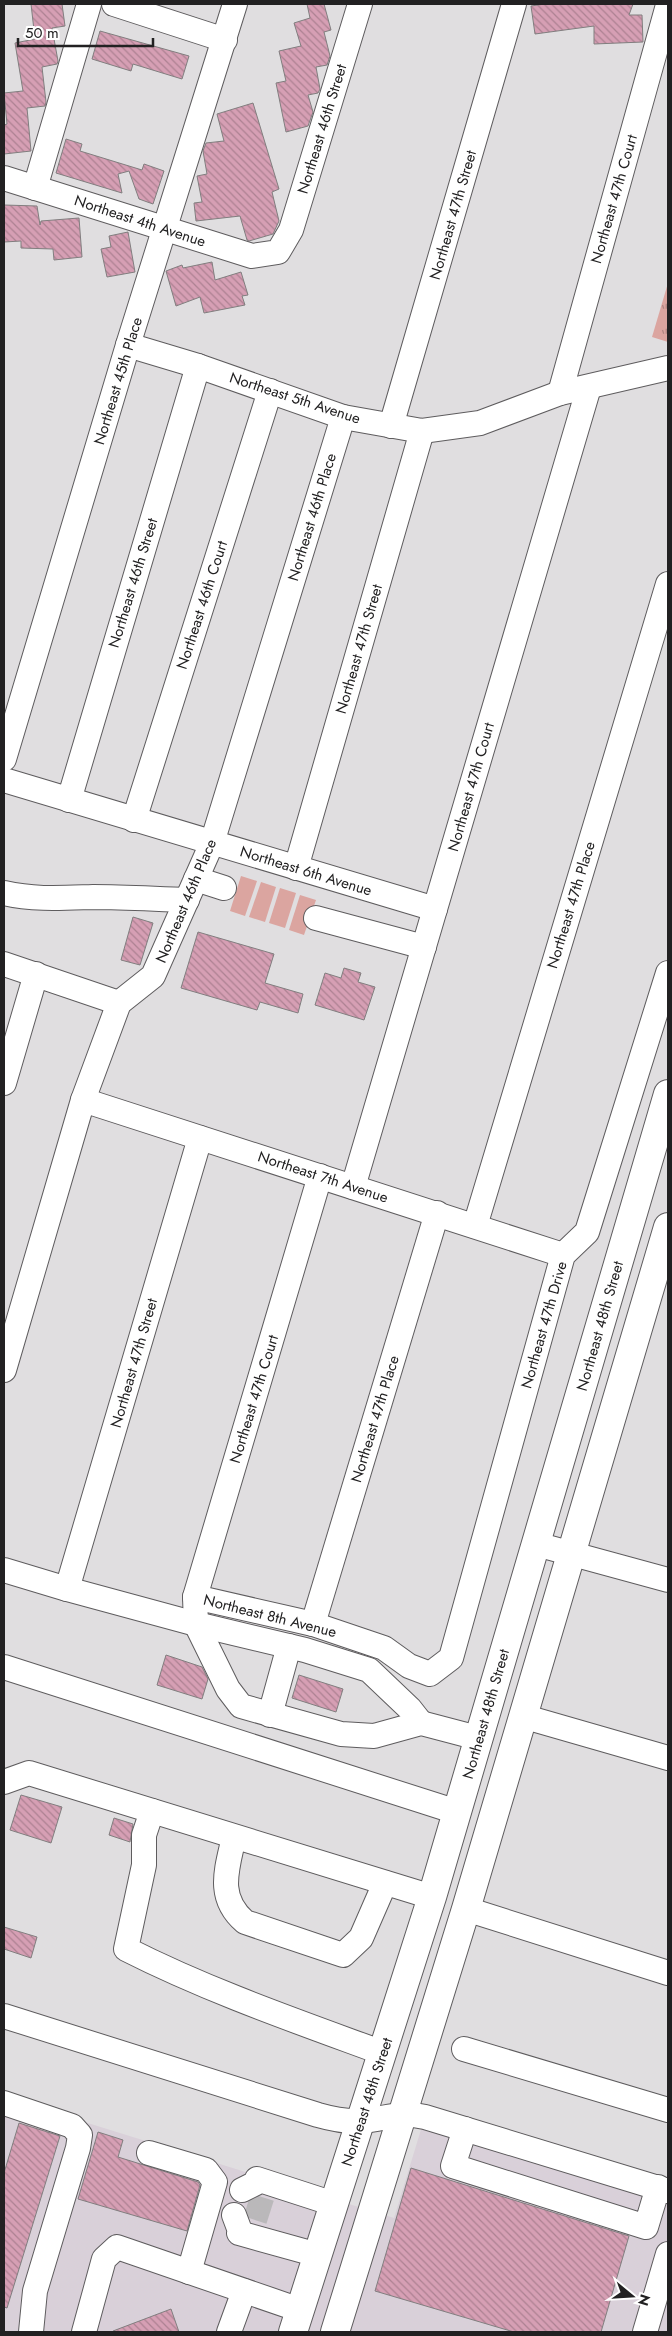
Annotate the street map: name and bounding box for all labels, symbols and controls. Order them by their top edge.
scale bar [18,15,152,47]
text: 50 m [25,22,59,44]
street label: Northeast 46th Street [292,61,352,197]
street label: Northeast 47th Court [585,132,643,266]
street label: Northeast 47th Street [424,147,482,282]
street label: Northeast 4th Avenue [71,189,209,253]
street label: Northeast 45th Place [88,314,148,448]
street label: Northeast 5th Avenue [227,366,364,430]
street label: Northeast 46th Place [282,450,342,584]
street label: Northeast 46th Street [103,515,163,651]
street label: Northeast 46th Court [171,538,233,672]
street label: Northeast 47th Street [330,581,388,716]
street label: Northeast 47th Court [442,720,500,854]
street label: Northeast 46th Place [150,835,222,966]
street label: Northeast 47th Place [541,838,601,971]
street label: Northeast 6th Avenue [237,840,375,902]
street label: Northeast 7th Avenue [255,1146,391,1209]
street label: Northeast 48th Street [571,1258,629,1394]
street label: Northeast 47th Drive [515,1259,573,1391]
street label: Northeast 47th Street [105,1295,163,1430]
street label: Northeast 47th Court [224,1332,284,1466]
street label: Northeast 47th Place [345,1352,405,1485]
street label: Northeast 8th Avenue [201,1589,339,1643]
street label: Northeast 48th Street [457,1646,515,1782]
street label: Northeast 48th Street [336,2034,398,2169]
north arrow [607,2271,657,2321]
text: N [633,2292,656,2308]

